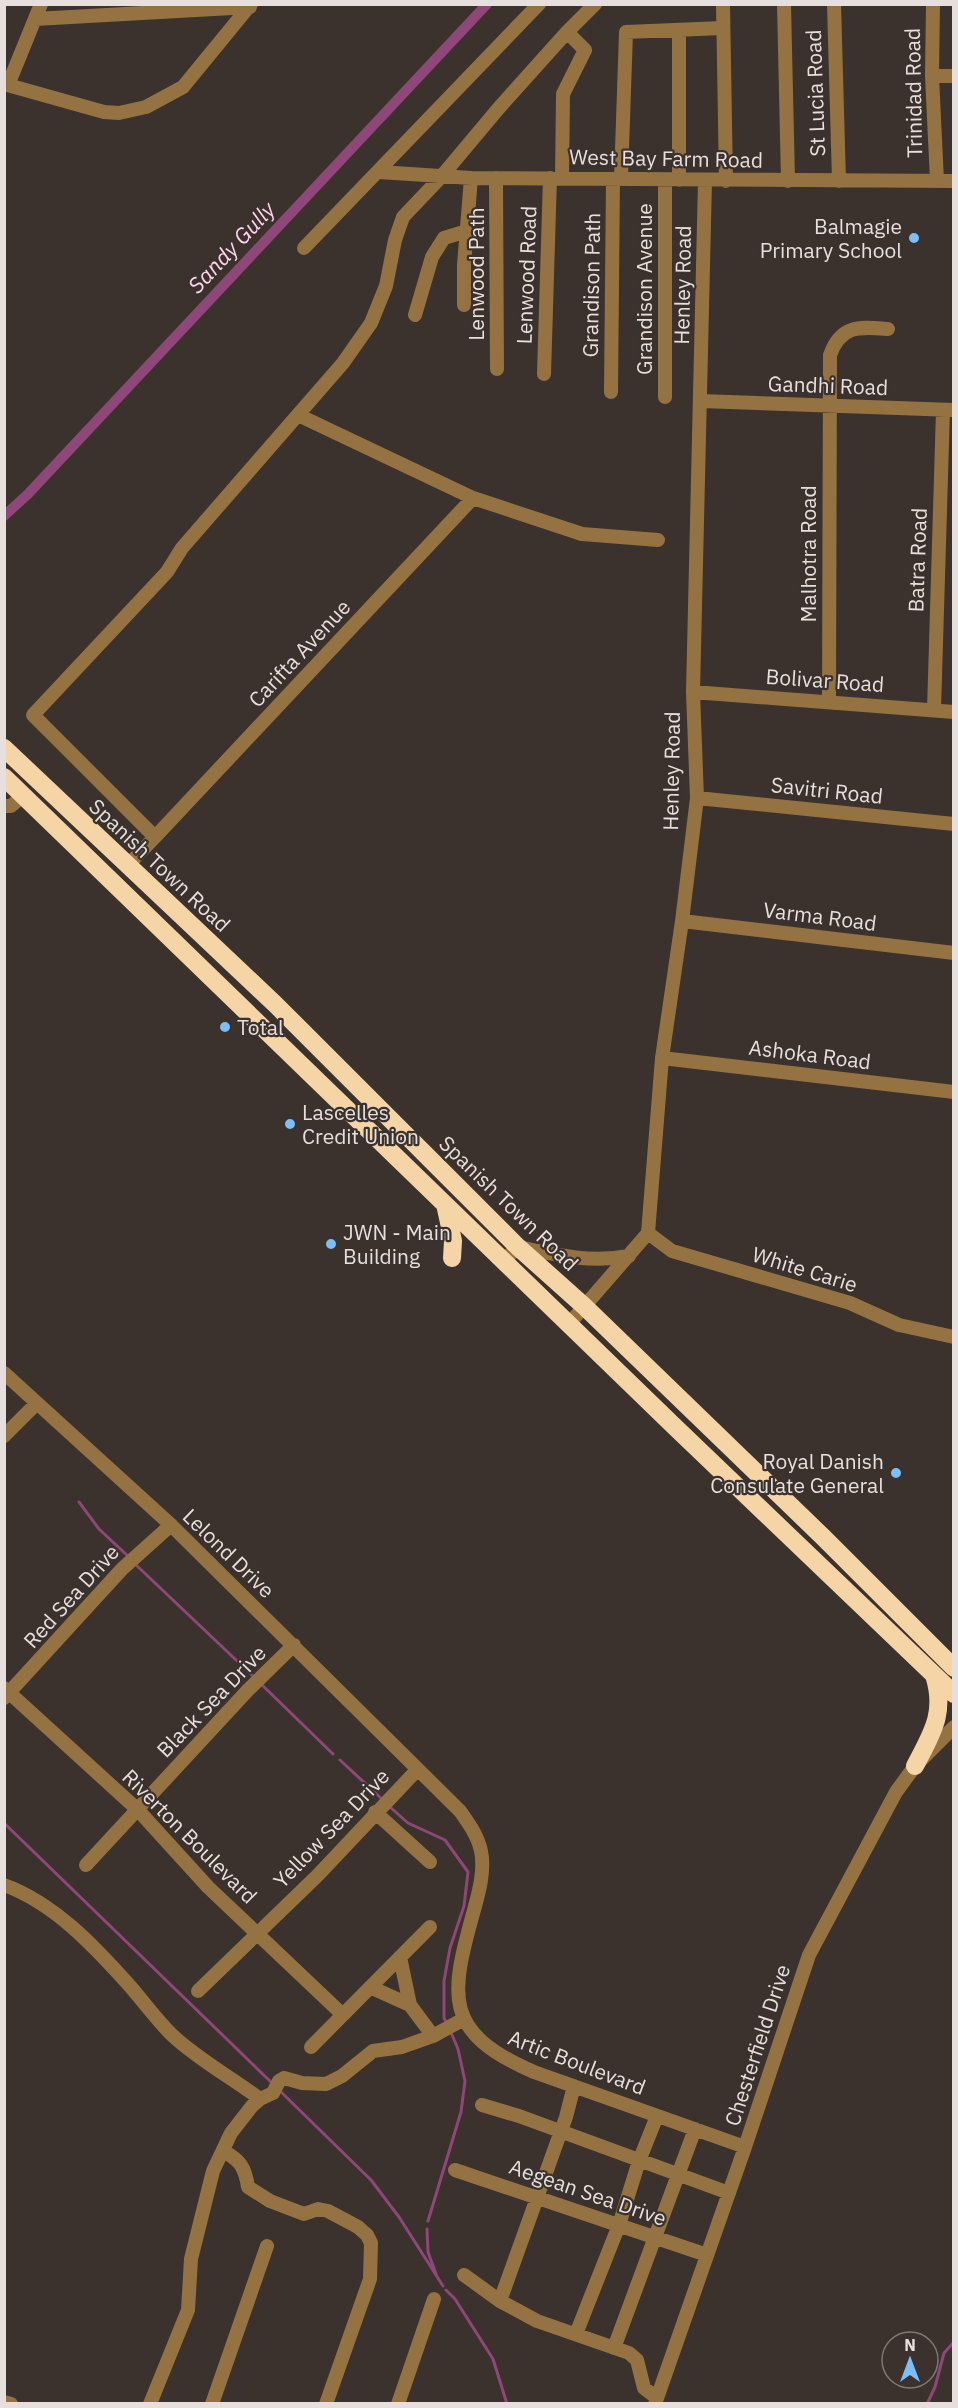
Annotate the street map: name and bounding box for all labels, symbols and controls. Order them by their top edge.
street label: Trinidad Road [898,28,928,158]
street label: St Lucia Road [799,29,831,157]
street label: West Bay Farm Road [569,142,763,174]
water label: Sandy Gully [181,194,282,299]
street label: Grandison Avenue [630,203,658,375]
street label: Lenwood Road [510,205,542,345]
street label: Lenwood Path [462,207,490,341]
street label: Grandison Path [576,212,606,358]
place label: Balmagie Primary School [760,212,902,264]
street label: Henley Road [667,225,697,345]
marker: Balmagie Primary School [907,231,921,245]
street label: Gandhi Road [767,369,889,401]
street label: Malhotra Road [794,485,822,623]
street label: Batra Road [901,507,933,613]
street label: Carifta Avenue [242,593,356,713]
street label: Bolivar Road [765,662,885,698]
street label: Henley Road [656,711,686,831]
street label: Savitri Road [770,770,884,810]
street label: Spanish Town Road [83,792,237,938]
street label: Varma Road [762,895,878,937]
place label: Total [237,1013,284,1041]
marker: Total [218,1020,232,1034]
street label: Ashoka Road [747,1033,873,1075]
place label: Lascelles Credit Union [302,1098,419,1150]
marker: Lascelles Credit Union [283,1117,297,1131]
street label: Spanish Town Road [433,1129,585,1277]
place label: JWN - Main Building [343,1218,451,1270]
marker: JWN - Main Building [324,1237,338,1251]
street label: White Carie [749,1240,861,1298]
place label: Royal Danish Consulate General [710,1447,884,1499]
marker: Royal Danish Consulate General [889,1466,903,1480]
street label: Lelond Drive [177,1502,281,1604]
street label: Red Sea Drive [17,1538,125,1654]
street label: Black Sea Drive [150,1639,272,1763]
street label: Yellow Sea Drive [267,1762,395,1894]
street label: Riverton Boulevard [117,1763,263,1909]
street label: Chesterfield Drive [718,1961,796,2129]
street label: Artic Boulevard [504,2023,650,2101]
street label: Aegean Sea Drive [506,2152,670,2232]
north arrow [880,2330,940,2390]
text: N [904,2335,916,2355]

